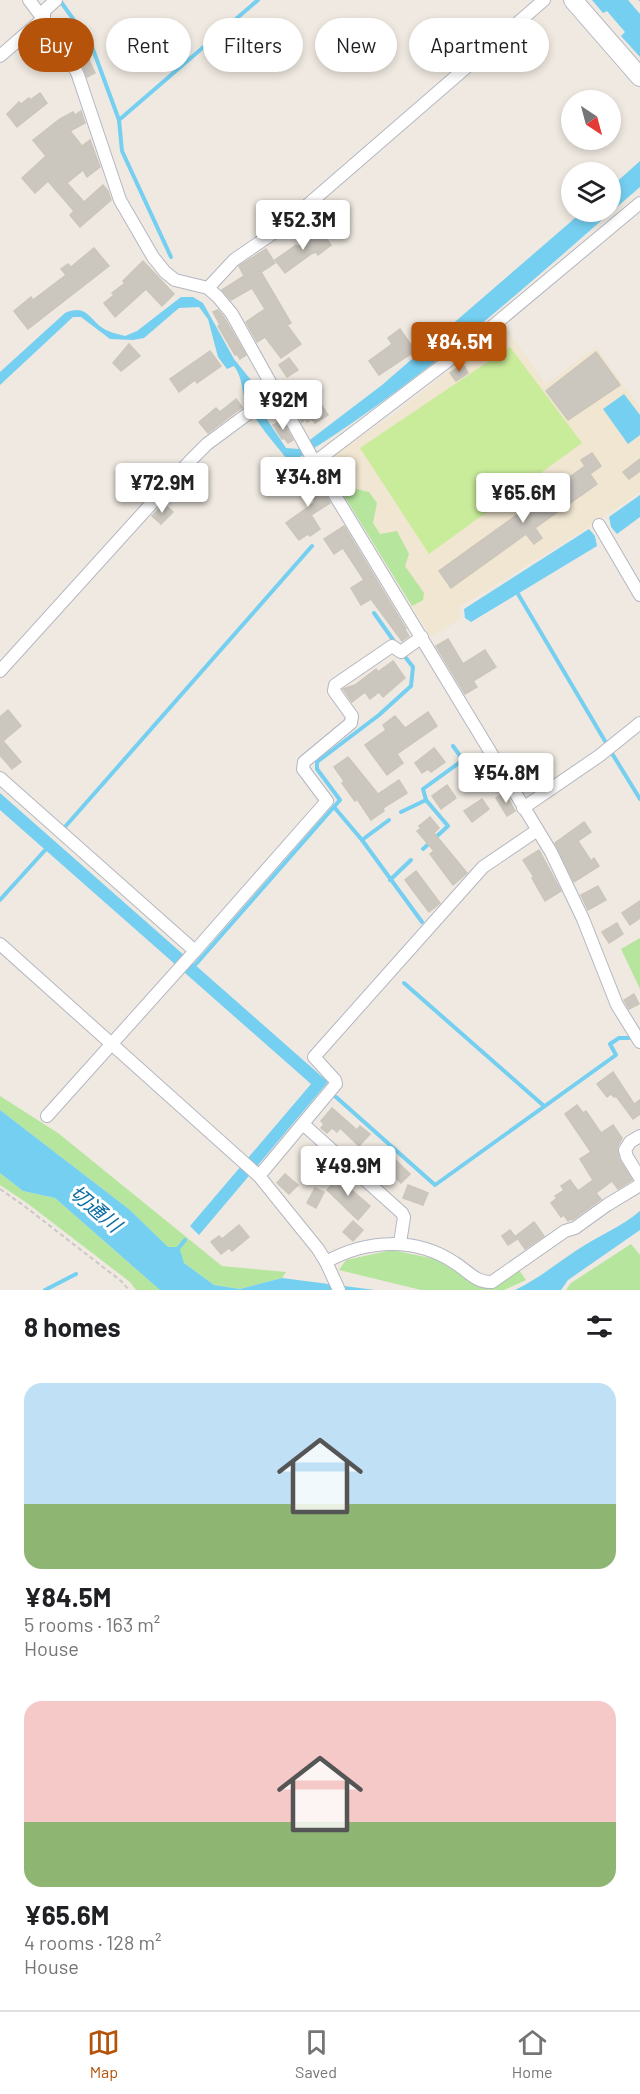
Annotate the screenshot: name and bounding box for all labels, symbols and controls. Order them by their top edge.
chip: Buy [18,18,94,72]
chip: Rent [106,18,191,72]
chip: Filters [203,18,303,72]
chip: New [315,18,397,72]
chip: Apartment [409,18,549,72]
north arrow [561,90,621,150]
map controls [561,90,621,222]
button: layers [561,162,621,222]
pin: ¥52.3M [254,200,352,251]
text: ¥52.3M [270,207,336,231]
pin: ¥84.5M [410,322,508,373]
text: ¥84.5M [425,329,493,353]
pin: ¥92M [247,380,319,431]
text: ¥92M [258,387,308,411]
pin: ¥34.8M [259,457,357,508]
pin: ¥72.9M [113,463,211,514]
text: ¥34.8M [274,464,342,488]
text: ¥72.9M [129,470,195,494]
pin: ¥65.6M [474,473,572,524]
text: ¥65.6M [490,480,556,504]
pin: ¥54.8M [457,753,555,804]
text: ¥54.8M [472,760,540,784]
pin: ¥49.9M [299,1146,397,1197]
text: ¥49.9M [315,1153,381,1177]
water label: 切通川 [65,1180,128,1238]
icon: filters [583,1310,616,1343]
text: 8 homes [24,1311,121,1342]
icon: home [266,1422,374,1530]
text: ¥84.5M [24,1581,111,1612]
text: 5 rooms · 163 m² [24,1612,160,1636]
text: House [24,1636,79,1660]
icon: home [266,1740,374,1848]
text: ¥65.6M [24,1899,109,1930]
text: 4 rooms · 128 m² [24,1930,162,1954]
text: House [24,1954,79,1978]
tab: Map [87,2026,120,2081]
tab: Saved [295,2026,337,2081]
tab: Home [512,2026,553,2081]

